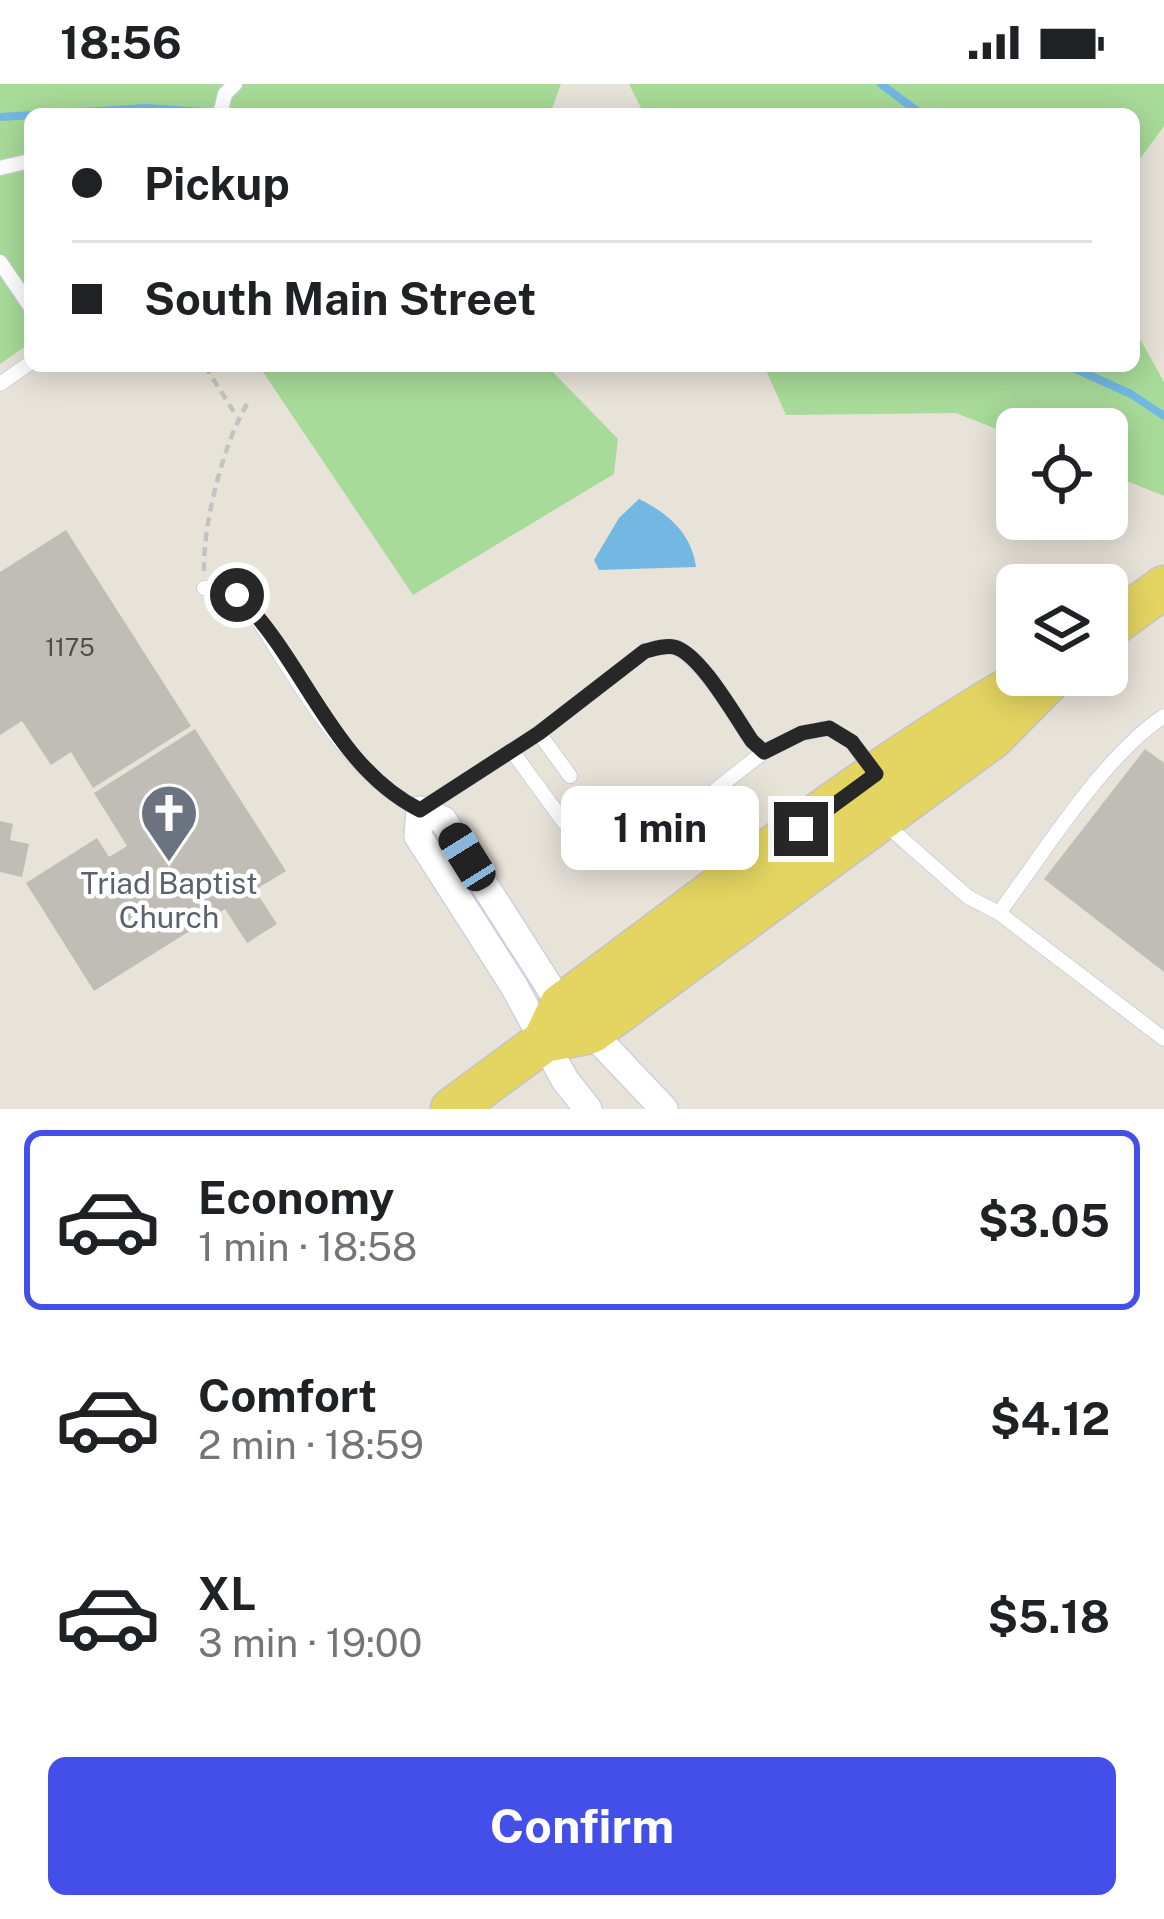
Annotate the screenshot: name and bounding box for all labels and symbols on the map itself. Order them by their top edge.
route start [210,568,264,622]
house number: 1175 [45,633,95,661]
church icon: Triad Baptist Church [138,782,200,864]
callout: 1 min [561,787,759,871]
route end [774,802,828,856]
car [433,817,501,897]
place label: Triad Baptist Church [80,865,258,935]

